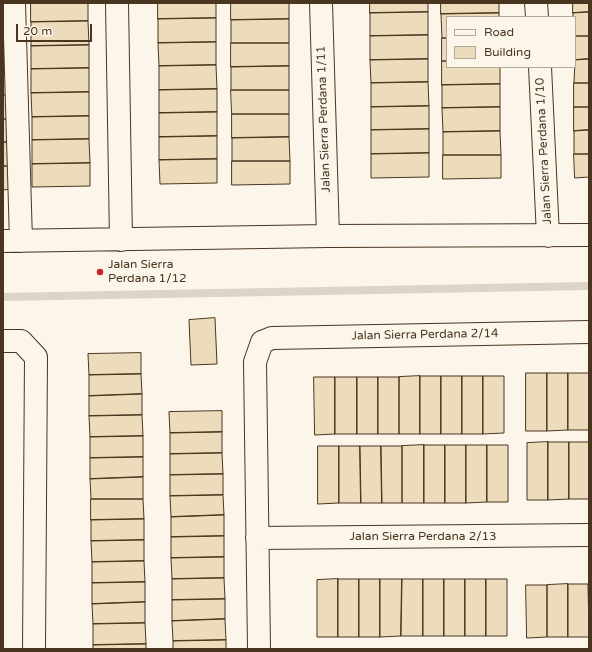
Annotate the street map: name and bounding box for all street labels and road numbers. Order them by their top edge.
street label: Jalan Sierra Perdana 1/11 [314,45,334,193]
street label: Jalan Sierra Perdana 1/10 [533,77,555,225]
street label: Jalan Sierra Perdana 2/14 [351,327,499,343]
street label: Jalan Sierra Perdana 2/13 [349,530,497,544]

